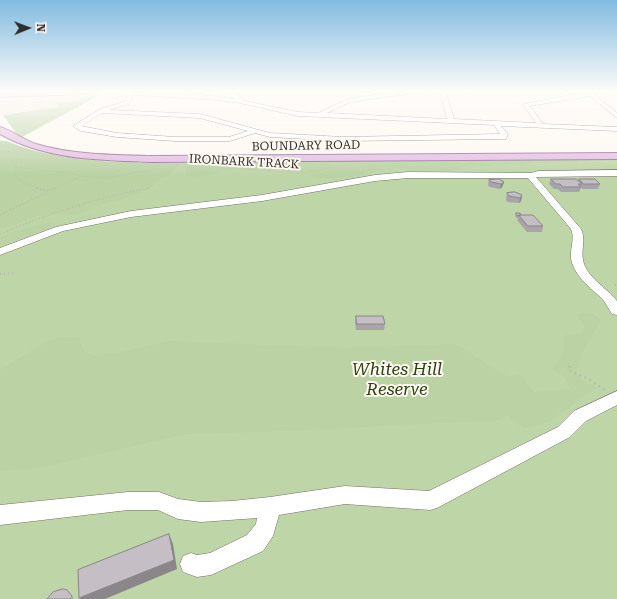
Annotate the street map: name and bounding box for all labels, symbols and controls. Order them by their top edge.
north arrow [8,8,48,48]
text: N [34,23,47,32]
street label: BOUNDARY ROAD [252,138,360,154]
street label: IRONBARK TRACK [189,152,299,172]
park label: Whites Hill Reserve [352,360,442,400]

